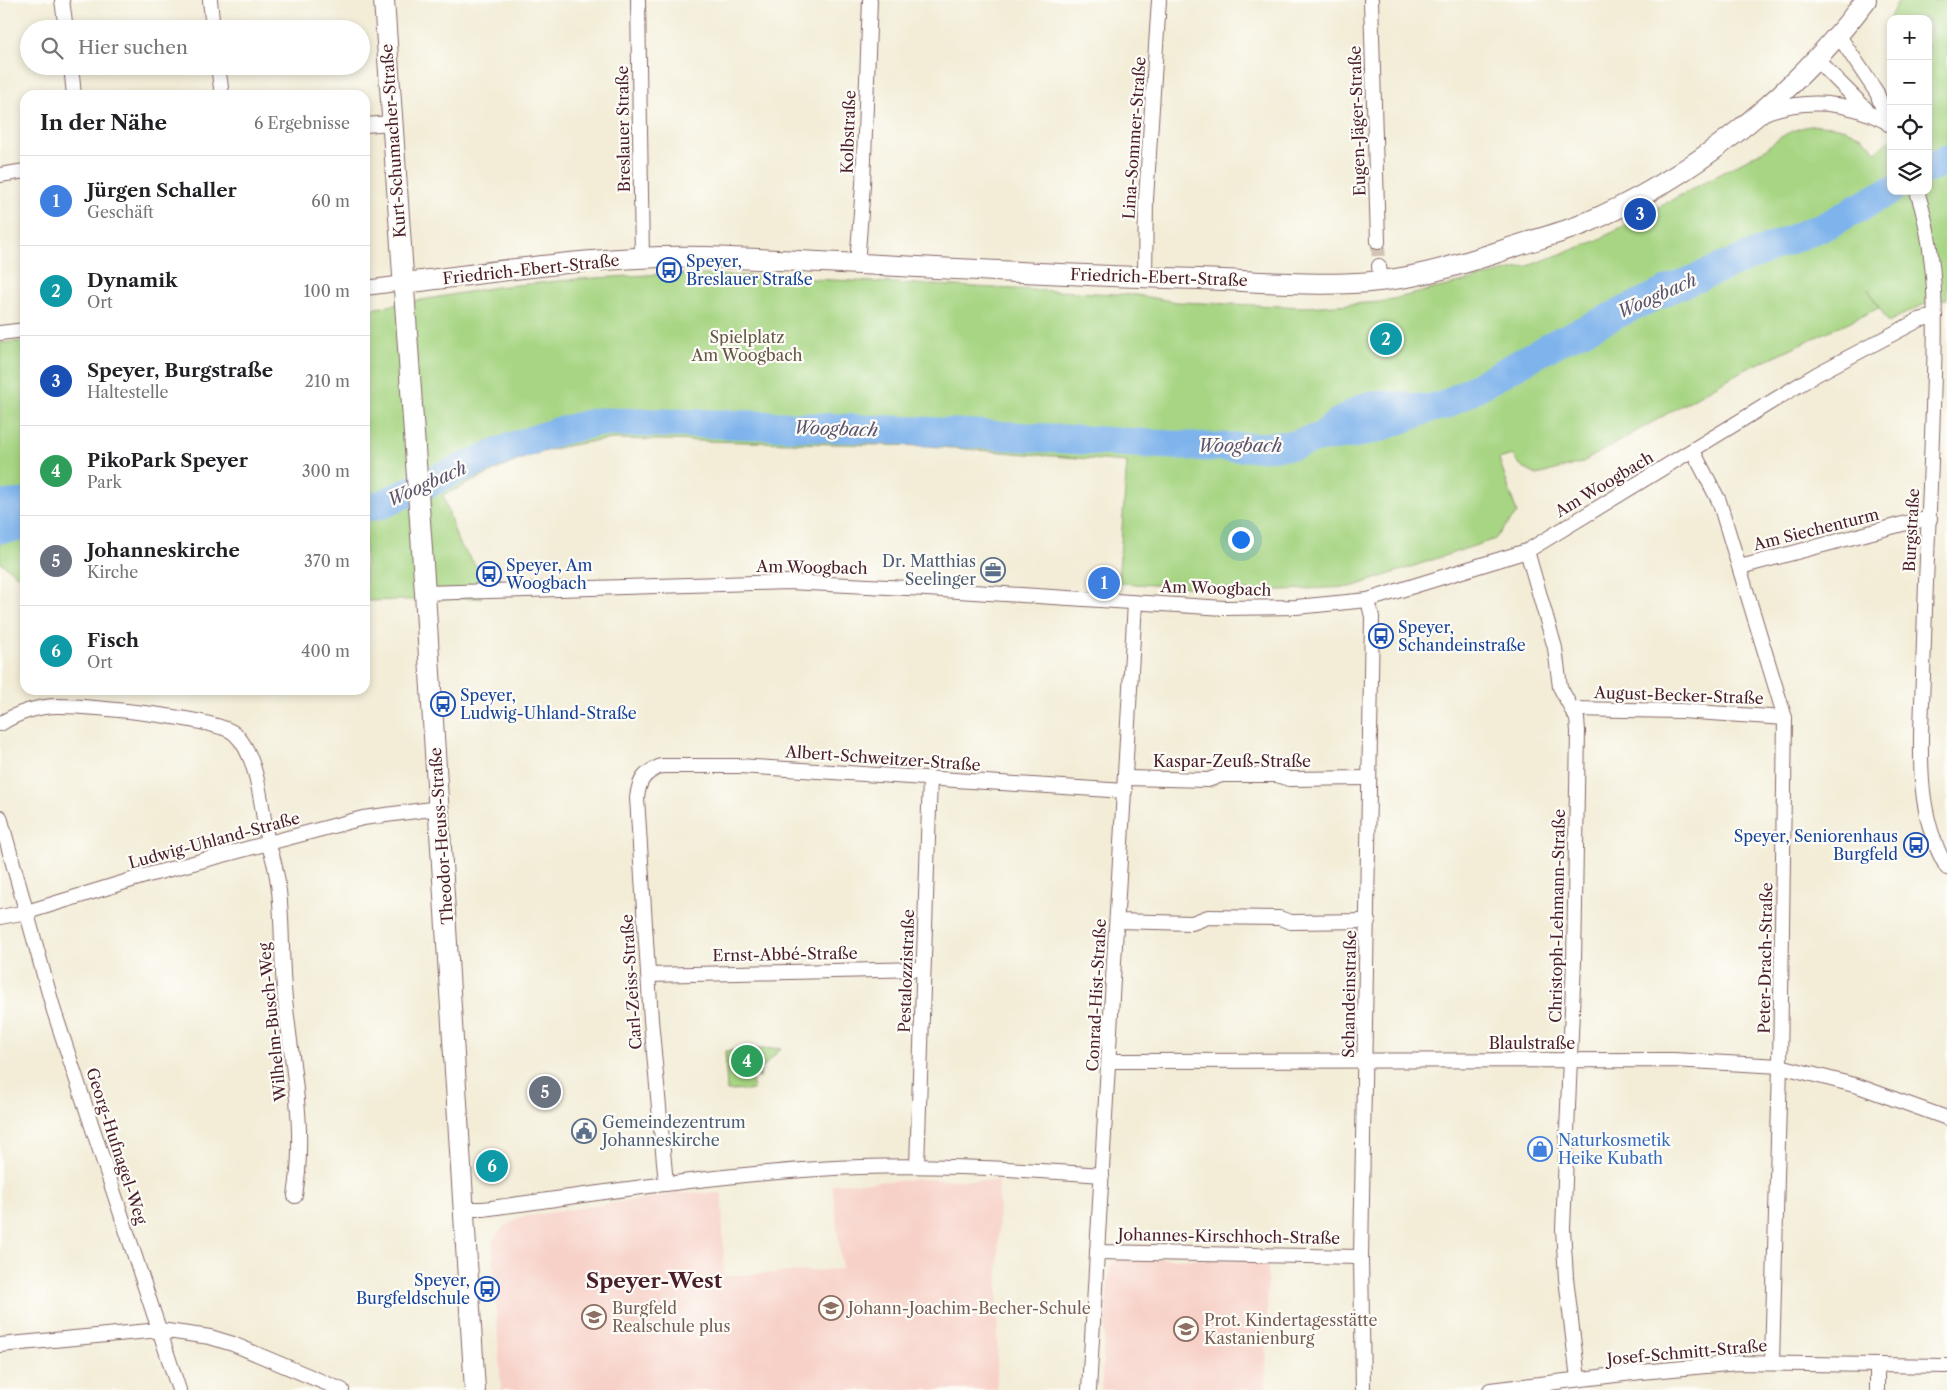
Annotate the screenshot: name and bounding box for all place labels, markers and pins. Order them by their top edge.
pin: 3 [1624,195,1656,233]
place label: Speyer, Breslauer Straße [686,251,813,289]
bus stop icon: Speyer, Breslauer Straße [656,257,682,283]
pin: 2 [1370,320,1402,358]
place label: Dr. Matthias Seelinger [882,551,976,589]
place label: Speyer, Am Woogbach [505,555,593,593]
office icon: Dr. Matthias Seelinger [980,557,1006,583]
bus stop icon: Speyer, Am Woogbach [476,561,502,587]
pin: 1 [1088,564,1120,602]
place label: Speyer, Schandeinstraße [1398,617,1526,655]
bus stop icon: Speyer, Schandeinstraße [1368,623,1394,649]
place label: Speyer, Ludwig-Uhland-Straße [460,685,637,723]
bus stop icon: Speyer, Ludwig-Uhland-Straße [430,691,456,717]
place label: Speyer, Seniorenhaus Burgfeld [1734,826,1898,864]
bus stop icon: Speyer, Seniorenhaus Burgfeld [1903,832,1929,858]
pin: 4 [731,1042,763,1080]
pin: 5 [529,1073,561,1111]
place label: Gemeindezentrum Johanneskirche [599,1112,746,1150]
public building icon: Gemeindezentrum Johanneskirche [571,1118,597,1144]
place label: Naturkosmetik Heike Kubath [1558,1130,1671,1168]
shop icon: Naturkosmetik Heike Kubath [1527,1136,1553,1162]
pin: 6 [476,1147,508,1185]
place label: Speyer, Burgfeldschule [356,1270,470,1308]
bus stop icon: Speyer, Burgfeldschule [474,1276,500,1302]
school or university icon: Johann-Joachim-Becher-Schule [818,1295,844,1321]
place label: Burgfeld Realschule plus [612,1298,730,1336]
place label: Johann-Joachim-Becher-Schule [845,1298,1091,1318]
school or university icon: Burgfeld Realschule plus [581,1304,607,1330]
place label: Prot. Kindertagesstätte Kastanienburg [1204,1310,1377,1348]
school or university icon: Prot. Kindertagesstätte Kastanienburg [1173,1316,1199,1342]

